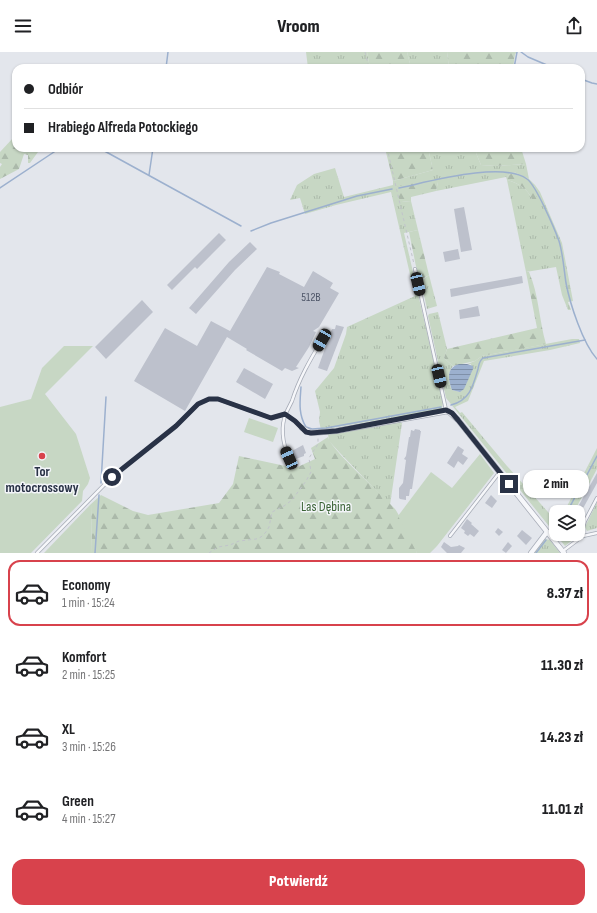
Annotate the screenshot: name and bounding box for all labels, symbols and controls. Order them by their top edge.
icon: menu [12,15,34,37]
icon: share [563,15,585,37]
text: Vroom [277,16,320,37]
text: Odbiór [48,80,83,99]
text: Hrabiego Alfreda Potockiego [48,118,198,137]
car [409,271,427,297]
house number: 512B [301,290,321,305]
car [311,327,333,353]
car [430,363,448,389]
car [279,445,299,471]
marker: Tor motocrossowy [37,451,47,461]
place label: Tor motocrossowy [5,463,79,496]
route start [103,468,121,486]
callout: 2 min [523,470,589,498]
route end [500,475,518,493]
text: 2 min [543,476,569,492]
park label: Las Dębina [301,498,351,515]
map controls [549,505,585,541]
button: layers [549,505,585,541]
icon: car [14,575,50,611]
text: Economy [62,576,111,595]
text: 8.37 zł [547,584,583,603]
text: 1 min · 15:24 [62,595,115,611]
icon: car [14,647,50,683]
text: Komfort [62,648,106,667]
text: 11.30 zł [541,656,583,675]
text: 2 min · 15:25 [62,667,115,683]
icon: car [14,719,50,755]
text: XL [62,720,75,739]
text: 14.23 zł [540,728,583,747]
text: 3 min · 15:26 [62,739,116,755]
icon: car [14,791,50,827]
text: Green [62,792,94,811]
text: 11.01 zł [542,800,583,819]
text: 4 min · 15:27 [62,811,115,827]
button: Potwierdź [12,859,585,905]

